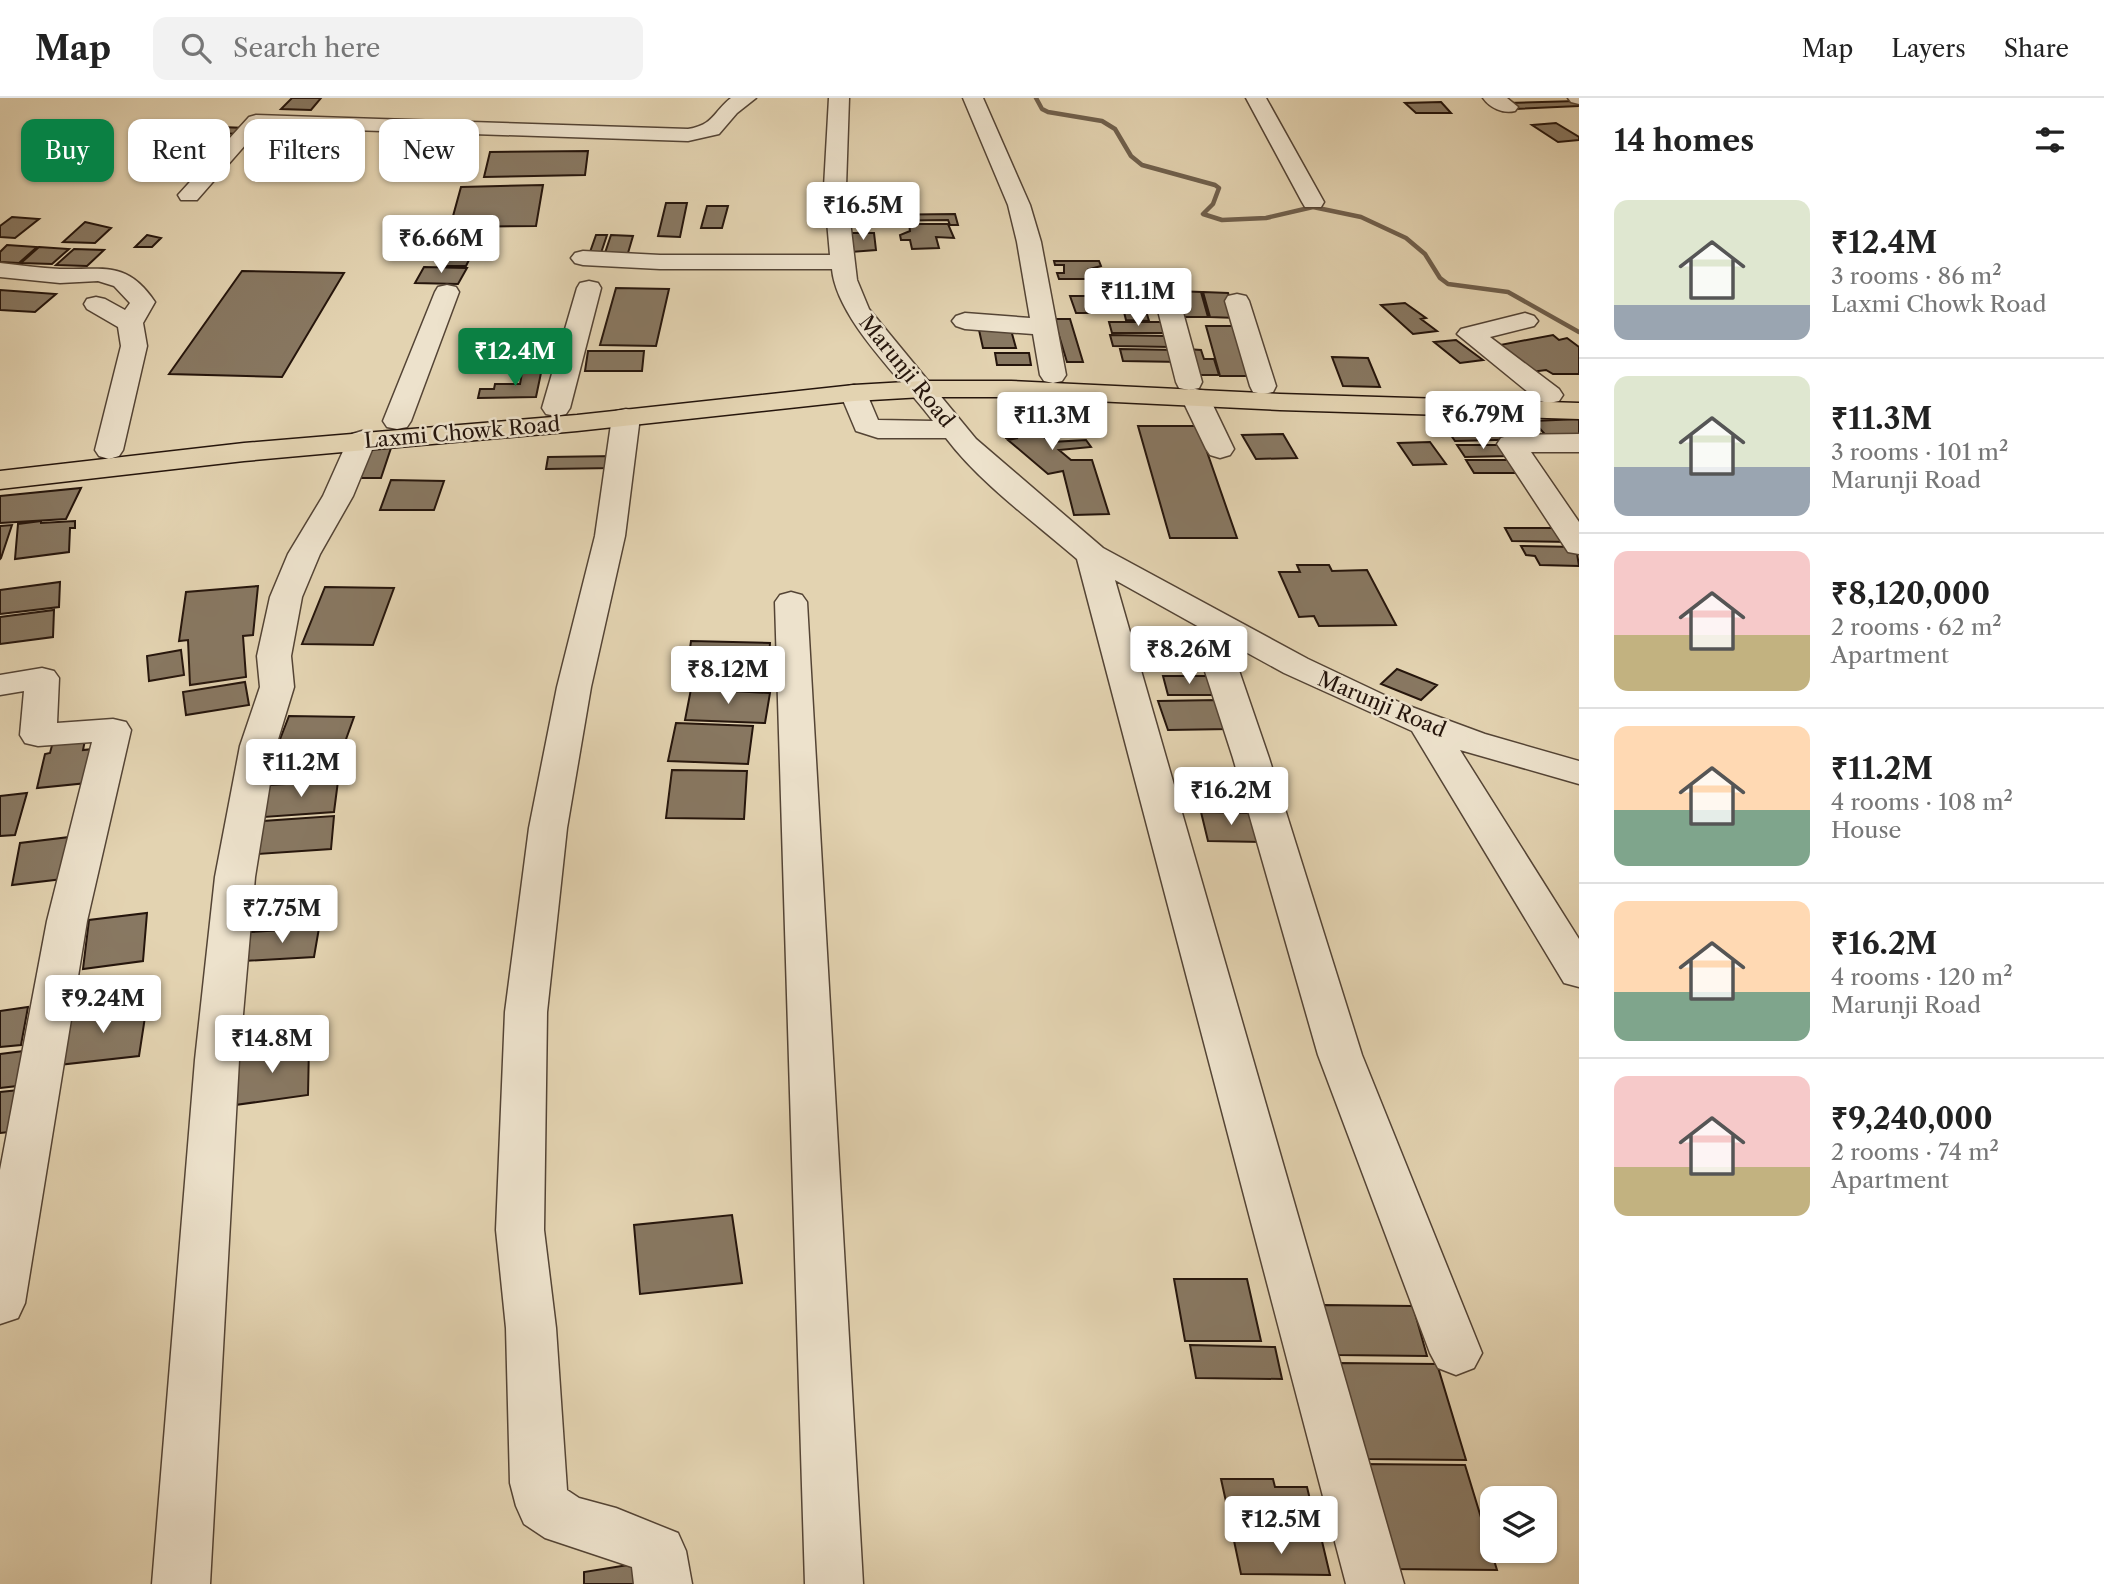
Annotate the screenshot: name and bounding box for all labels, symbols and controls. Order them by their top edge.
search box [153,17,643,80]
text: Map [35,28,111,69]
icon: search [177,29,215,67]
text: Search here [233,32,380,64]
text: Map [1802,34,1853,63]
text: Layers [1891,34,1966,63]
text: Share [2004,34,2069,63]
chip: Buy [21,119,114,182]
chip: Rent [128,119,230,182]
chip: Filters [244,119,365,182]
chip: New [379,119,479,182]
icon: filters [2031,121,2069,159]
text: 14 homes [1614,122,1754,159]
pin: ₹16.5M [806,183,920,242]
text: ₹16.5M [823,191,903,219]
pin: ₹6.66M [384,216,498,275]
text: ₹6.66M [398,224,484,252]
text: ₹12.4M [1831,224,1937,261]
icon: home [1670,228,1754,312]
text: 3 rooms · 86 m² [1831,262,2002,290]
pin: ₹11.1M [1081,268,1195,328]
text: ₹11.1M [1101,277,1176,305]
text: Laxmi Chowk Road [1831,290,2047,318]
street label: Marunji Road [854,310,960,432]
pin: ₹12.4M [458,328,572,388]
text: ₹12.4M [474,337,556,365]
pin: ₹11.3M [995,392,1109,452]
pin: ₹6.79M [1426,392,1540,451]
text: ₹6.79M [1441,400,1525,428]
text: ₹11.3M [1831,400,1932,437]
text: ₹11.3M [1013,401,1091,429]
icon: home [1670,404,1754,488]
street label: Laxmi Chowk Road [363,411,561,453]
text: 3 rooms · 101 m² [1831,438,2008,466]
text: Marunji Road [1831,466,1981,494]
text: ₹8,120,000 [1831,575,1990,612]
icon: home [1670,579,1754,663]
text: 2 rooms · 62 m² [1831,613,2002,641]
pin: ₹8.26M [1132,626,1246,686]
text: ₹8.26M [1146,635,1232,663]
text: Apartment [1831,641,1949,669]
pin: ₹8.12M [671,646,785,706]
text: ₹8.12M [687,655,769,683]
street label: Marunji Road [1314,666,1450,742]
pin: ₹11.2M [244,740,358,799]
text: ₹11.2M [262,748,340,776]
text: ₹11.2M [1831,750,1933,787]
icon: home [1670,754,1754,838]
pin: ₹16.2M [1174,768,1288,827]
text: ₹16.2M [1190,776,1272,804]
text: 4 rooms · 108 m² [1831,788,2013,816]
text: House [1831,816,1901,844]
pin: ₹7.75M [225,886,339,945]
text: ₹7.75M [243,894,321,922]
text: ₹16.2M [1831,925,1937,962]
icon: home [1670,929,1754,1013]
text: 4 rooms · 120 m² [1831,963,2013,991]
pin: ₹9.24M [46,976,160,1035]
text: ₹9.24M [61,984,145,1012]
text: Marunji Road [1831,991,1981,1019]
pin: ₹14.8M [215,1016,329,1075]
text: ₹14.8M [231,1024,313,1052]
text: ₹9,240,000 [1831,1100,1993,1137]
icon: home [1670,1104,1754,1188]
text: 2 rooms · 74 m² [1831,1138,1999,1166]
text: Apartment [1831,1166,1949,1194]
map controls [1480,1486,1557,1563]
button: layers [1480,1486,1557,1563]
pin: ₹12.5M [1224,1496,1338,1556]
text: ₹12.5M [1241,1505,1321,1533]

